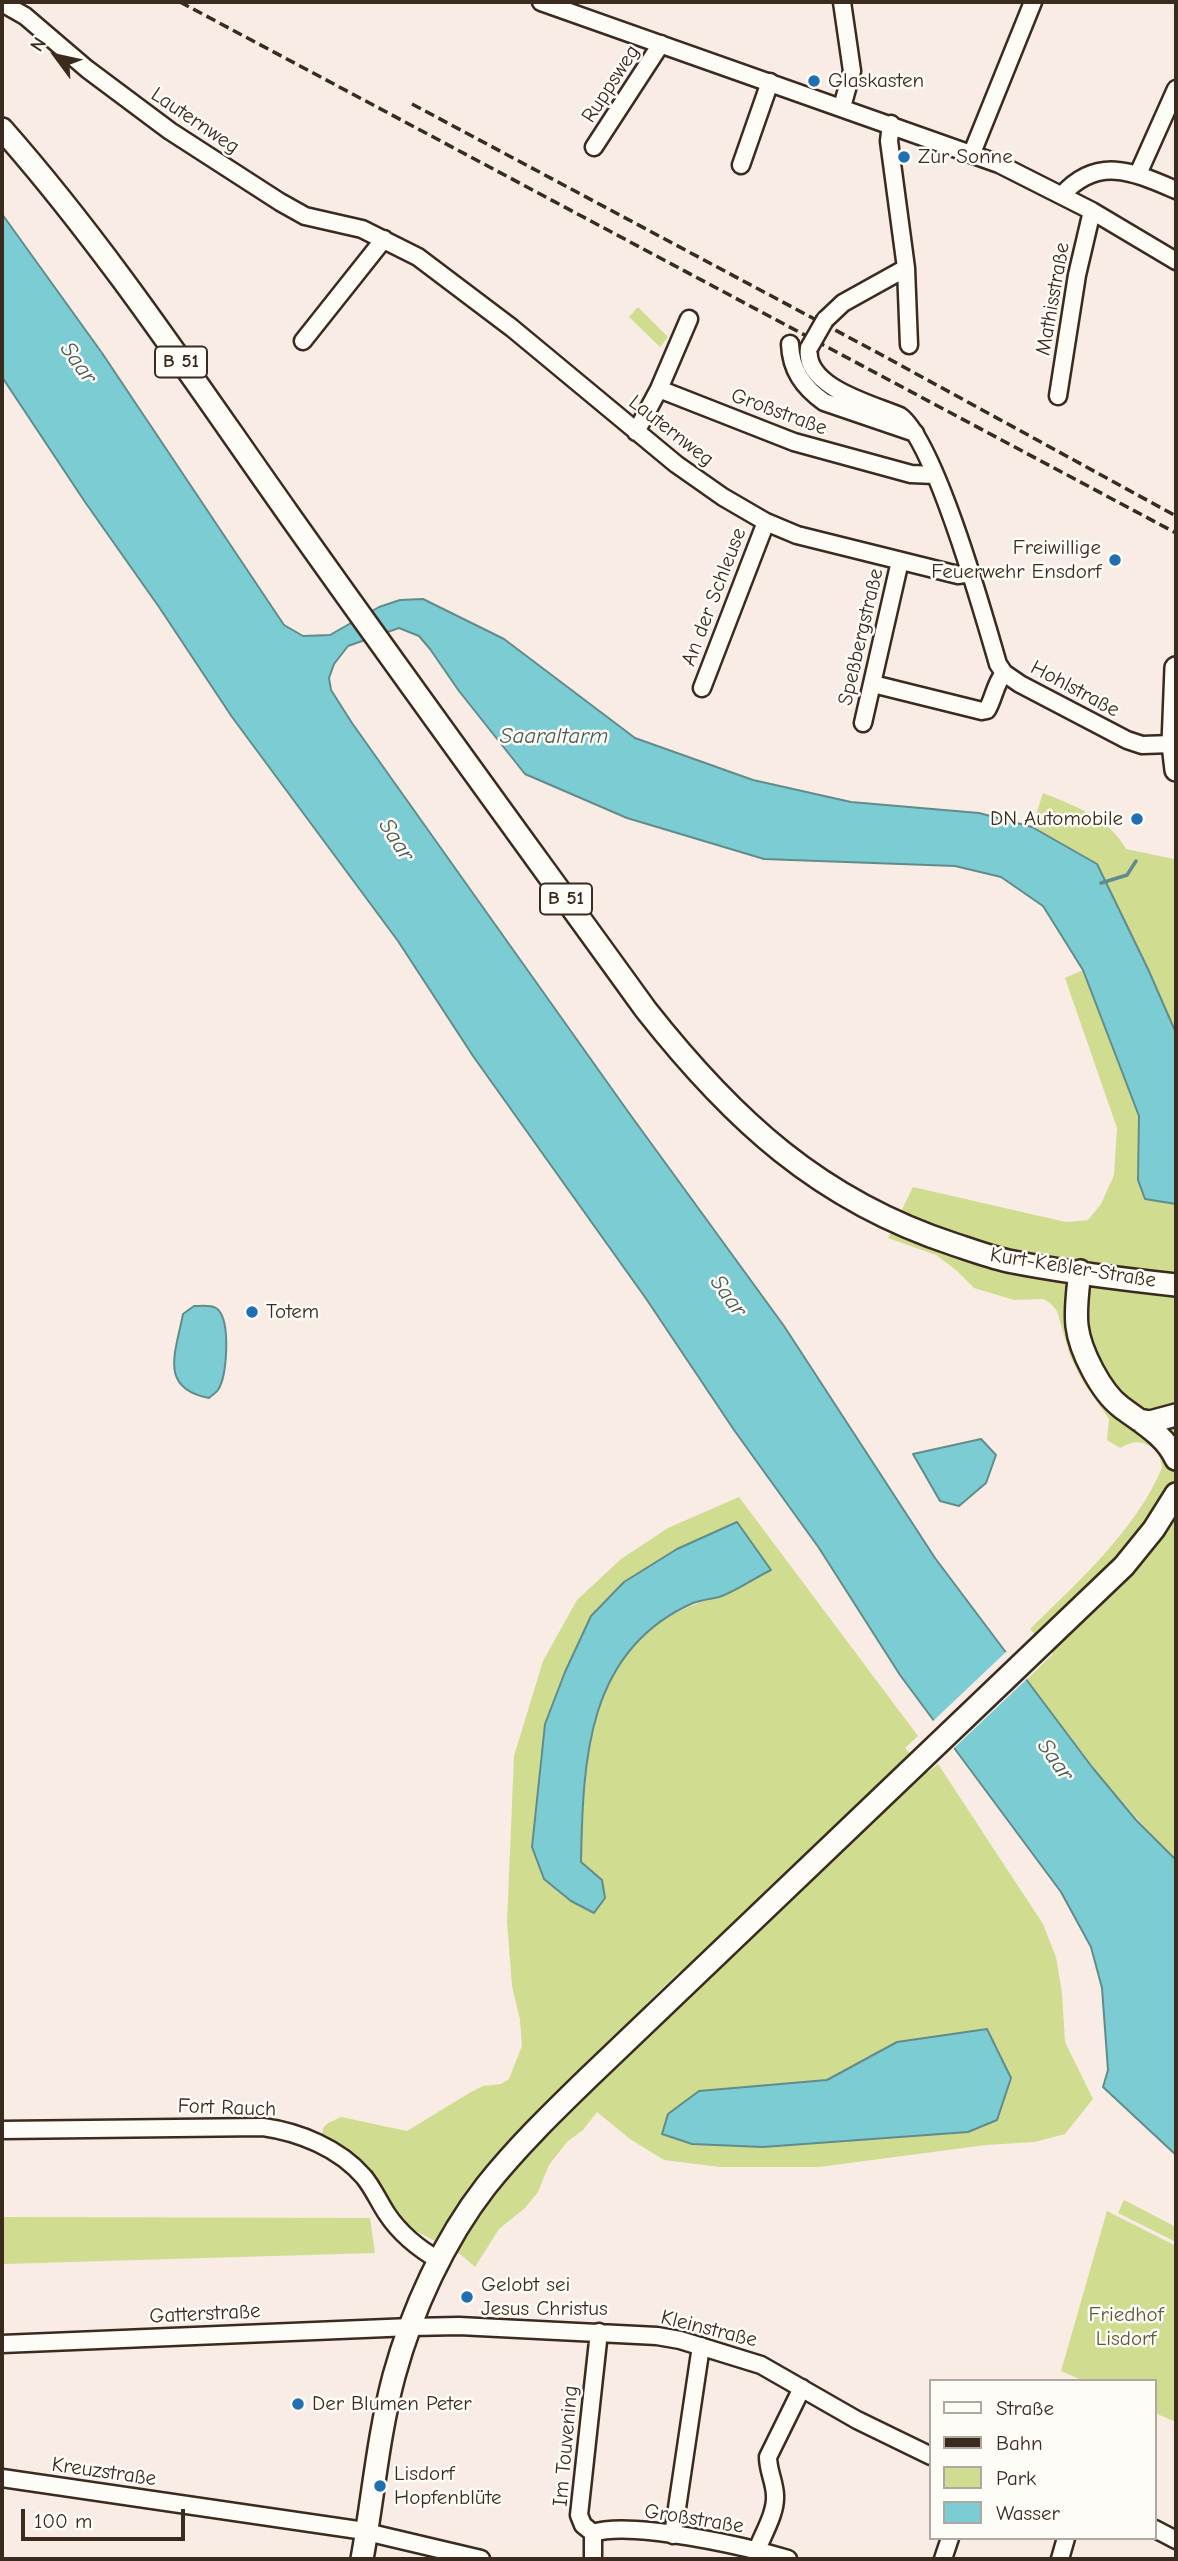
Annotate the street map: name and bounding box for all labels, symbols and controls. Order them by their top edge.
north arrow [21,21,91,91]
text: N [26,33,51,56]
street label: Ruppsweg [576,40,646,128]
place label: Glaskasten [828,68,924,94]
marker: Glaskasten [806,73,822,89]
street label: Lauternweg [146,82,244,160]
place label: Zur Sonne [918,144,1013,170]
marker: Zur Sonne [896,149,912,165]
street label: Mathisstraße [1031,241,1075,357]
water label: Saar [53,337,103,389]
road number: B 51 [155,346,207,378]
street label: Großstraße [728,383,830,441]
street label: Lauternweg [623,390,719,472]
street label: An der Schleuse [676,524,752,670]
place label: Freiwillige Feuerwehr Ensdorf [931,535,1101,585]
marker: Freiwillige Feuerwehr Ensdorf [1107,552,1123,568]
street label: Speßbergstraße [833,566,889,708]
street label: Hohlstraße [1026,655,1124,723]
water label: Saaraltarm [500,722,608,750]
place label: DN Automobile [990,806,1123,832]
marker: DN Automobile [1129,811,1145,827]
water label: Saar [372,813,420,867]
road number: B 51 [540,884,592,914]
street label: Kurt-Keßler-Straße [988,1242,1158,1294]
water label: Saar [703,1270,753,1322]
place label: Totem [266,1299,319,1325]
marker: Totem [244,1304,260,1320]
water label: Saar [1031,1733,1079,1787]
street label: Fort Rauch [177,2094,277,2122]
place label: Gelobt sei Jesus Christus [481,2272,608,2322]
marker: Gelobt sei Jesus Christus [459,2289,475,2305]
street label: Gatterstraße [149,2299,261,2329]
park label: Friedhof Lisdorf [1088,2302,1164,2352]
street label: Kleinstraße [658,2305,760,2353]
legend [930,2379,1157,2540]
street label: Im Touvening [548,2384,584,2508]
place label: Der Blumen Peter [312,2391,472,2417]
marker: Der Blumen Peter [290,2396,306,2412]
text: Straße [996,2396,1054,2420]
text: Bahn [996,2431,1043,2455]
street label: Kreuzstraße [50,2452,158,2492]
place label: Lisdorf Hopfenblüte [394,2461,501,2511]
text: Park [996,2466,1036,2490]
marker: Lisdorf Hopfenblüte [372,2478,388,2494]
scale bar [24,2494,189,2538]
street label: Großstraße [643,2499,745,2539]
text: Wasser [996,2501,1060,2525]
text: 100 m [34,2509,92,2533]

